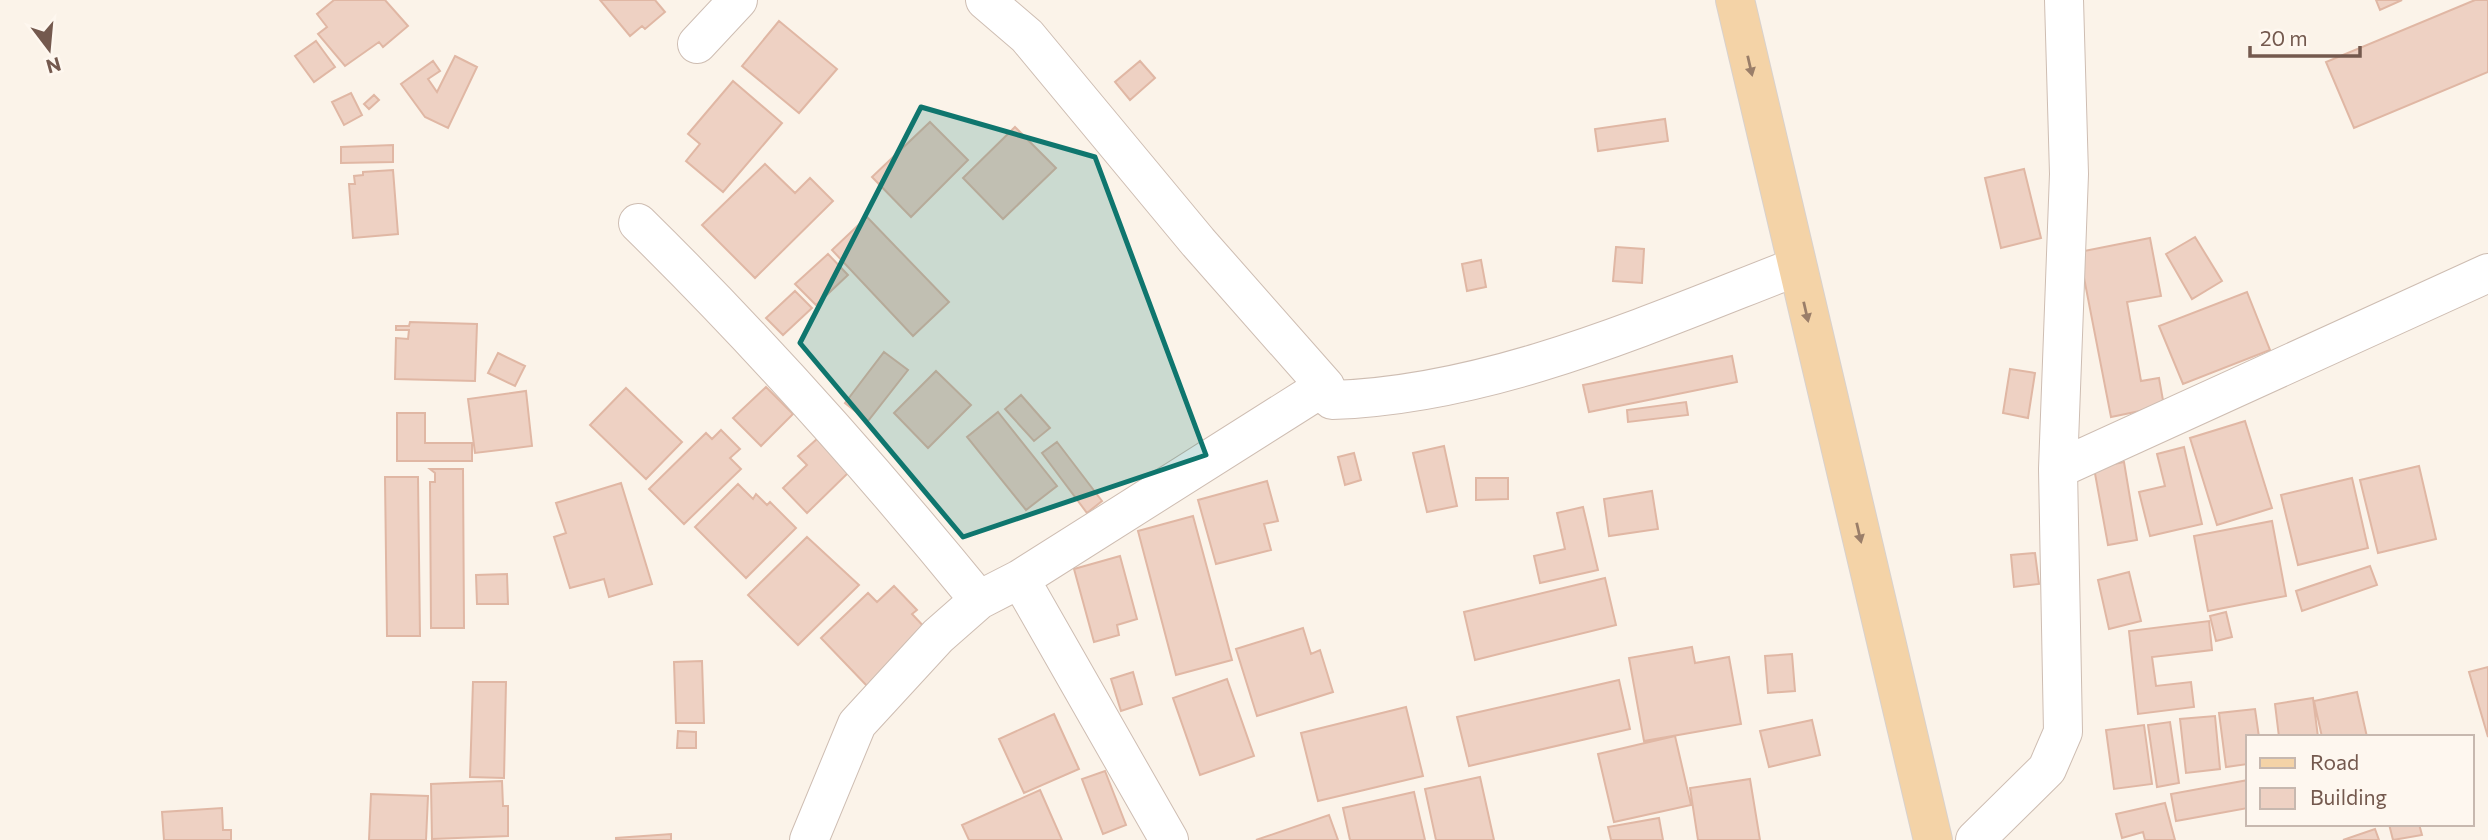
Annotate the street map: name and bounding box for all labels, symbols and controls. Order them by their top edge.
north arrow [14,14,84,84]
scale bar [2250,14,2360,58]
text: 20 m [2260,25,2308,50]
text: N [44,53,64,79]
one-way arrow [1745,56,1756,78]
one-way arrow [1801,301,1812,323]
one-way arrow [1854,522,1865,544]
legend [2246,735,2474,826]
text: Road [2310,749,2359,774]
text: Building [2310,784,2387,809]

